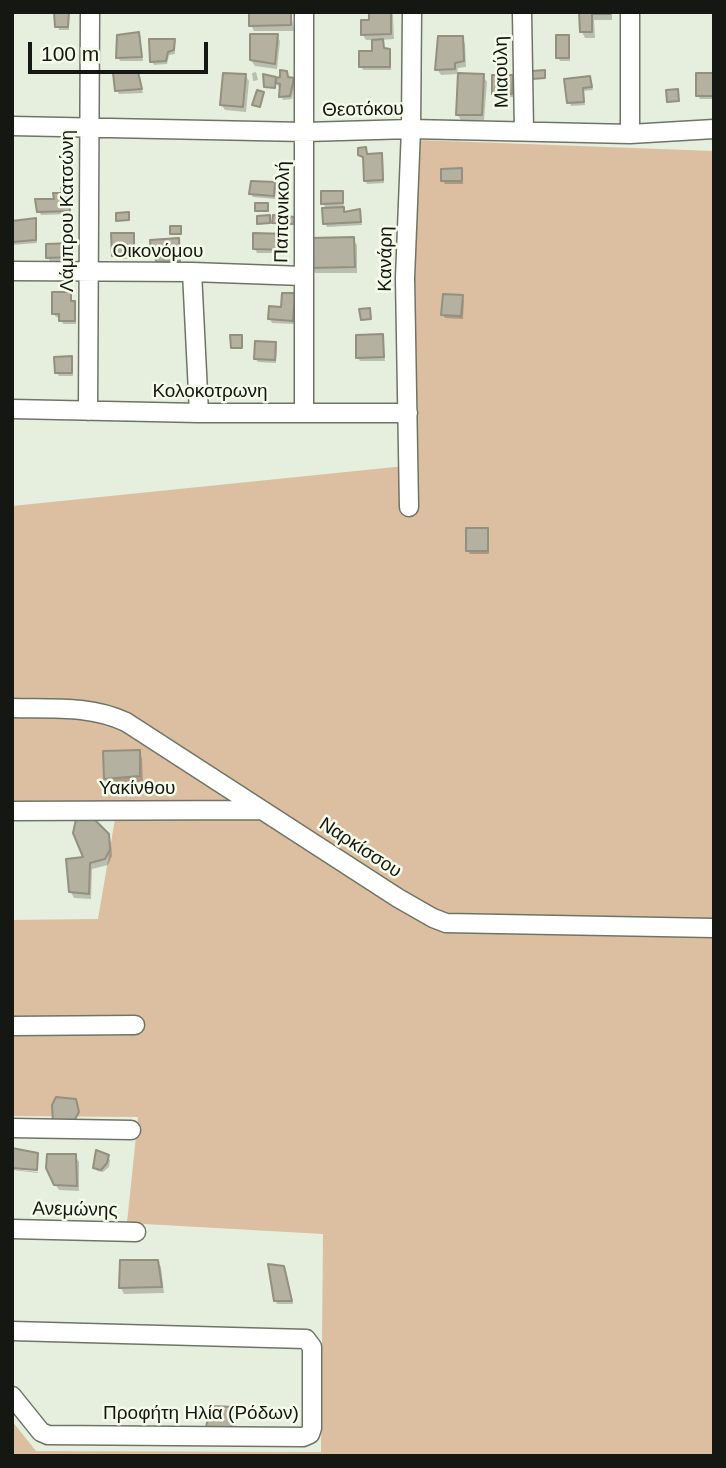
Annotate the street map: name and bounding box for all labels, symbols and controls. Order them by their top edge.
scale bar [32,28,212,72]
street label: Μιαούλη [490,36,514,108]
text: 100 m [41,42,99,65]
street label: Θεοτόκου [322,98,404,122]
street label: Λάμπρου Κατσώνη [57,130,79,292]
street label: Παπανικολή [271,161,295,263]
street label: Κανάρη [374,226,398,292]
street label: Οικονόμου [113,241,203,263]
street label: Κολοκοτρωνη [152,381,268,403]
street label: Υακίνθου [99,778,175,800]
street label: Ναρκίσσου [315,813,405,883]
street label: Ανεμώνης [32,1198,118,1222]
street label: Προφήτη Ηλία (Ρόδων) [103,1403,299,1425]

